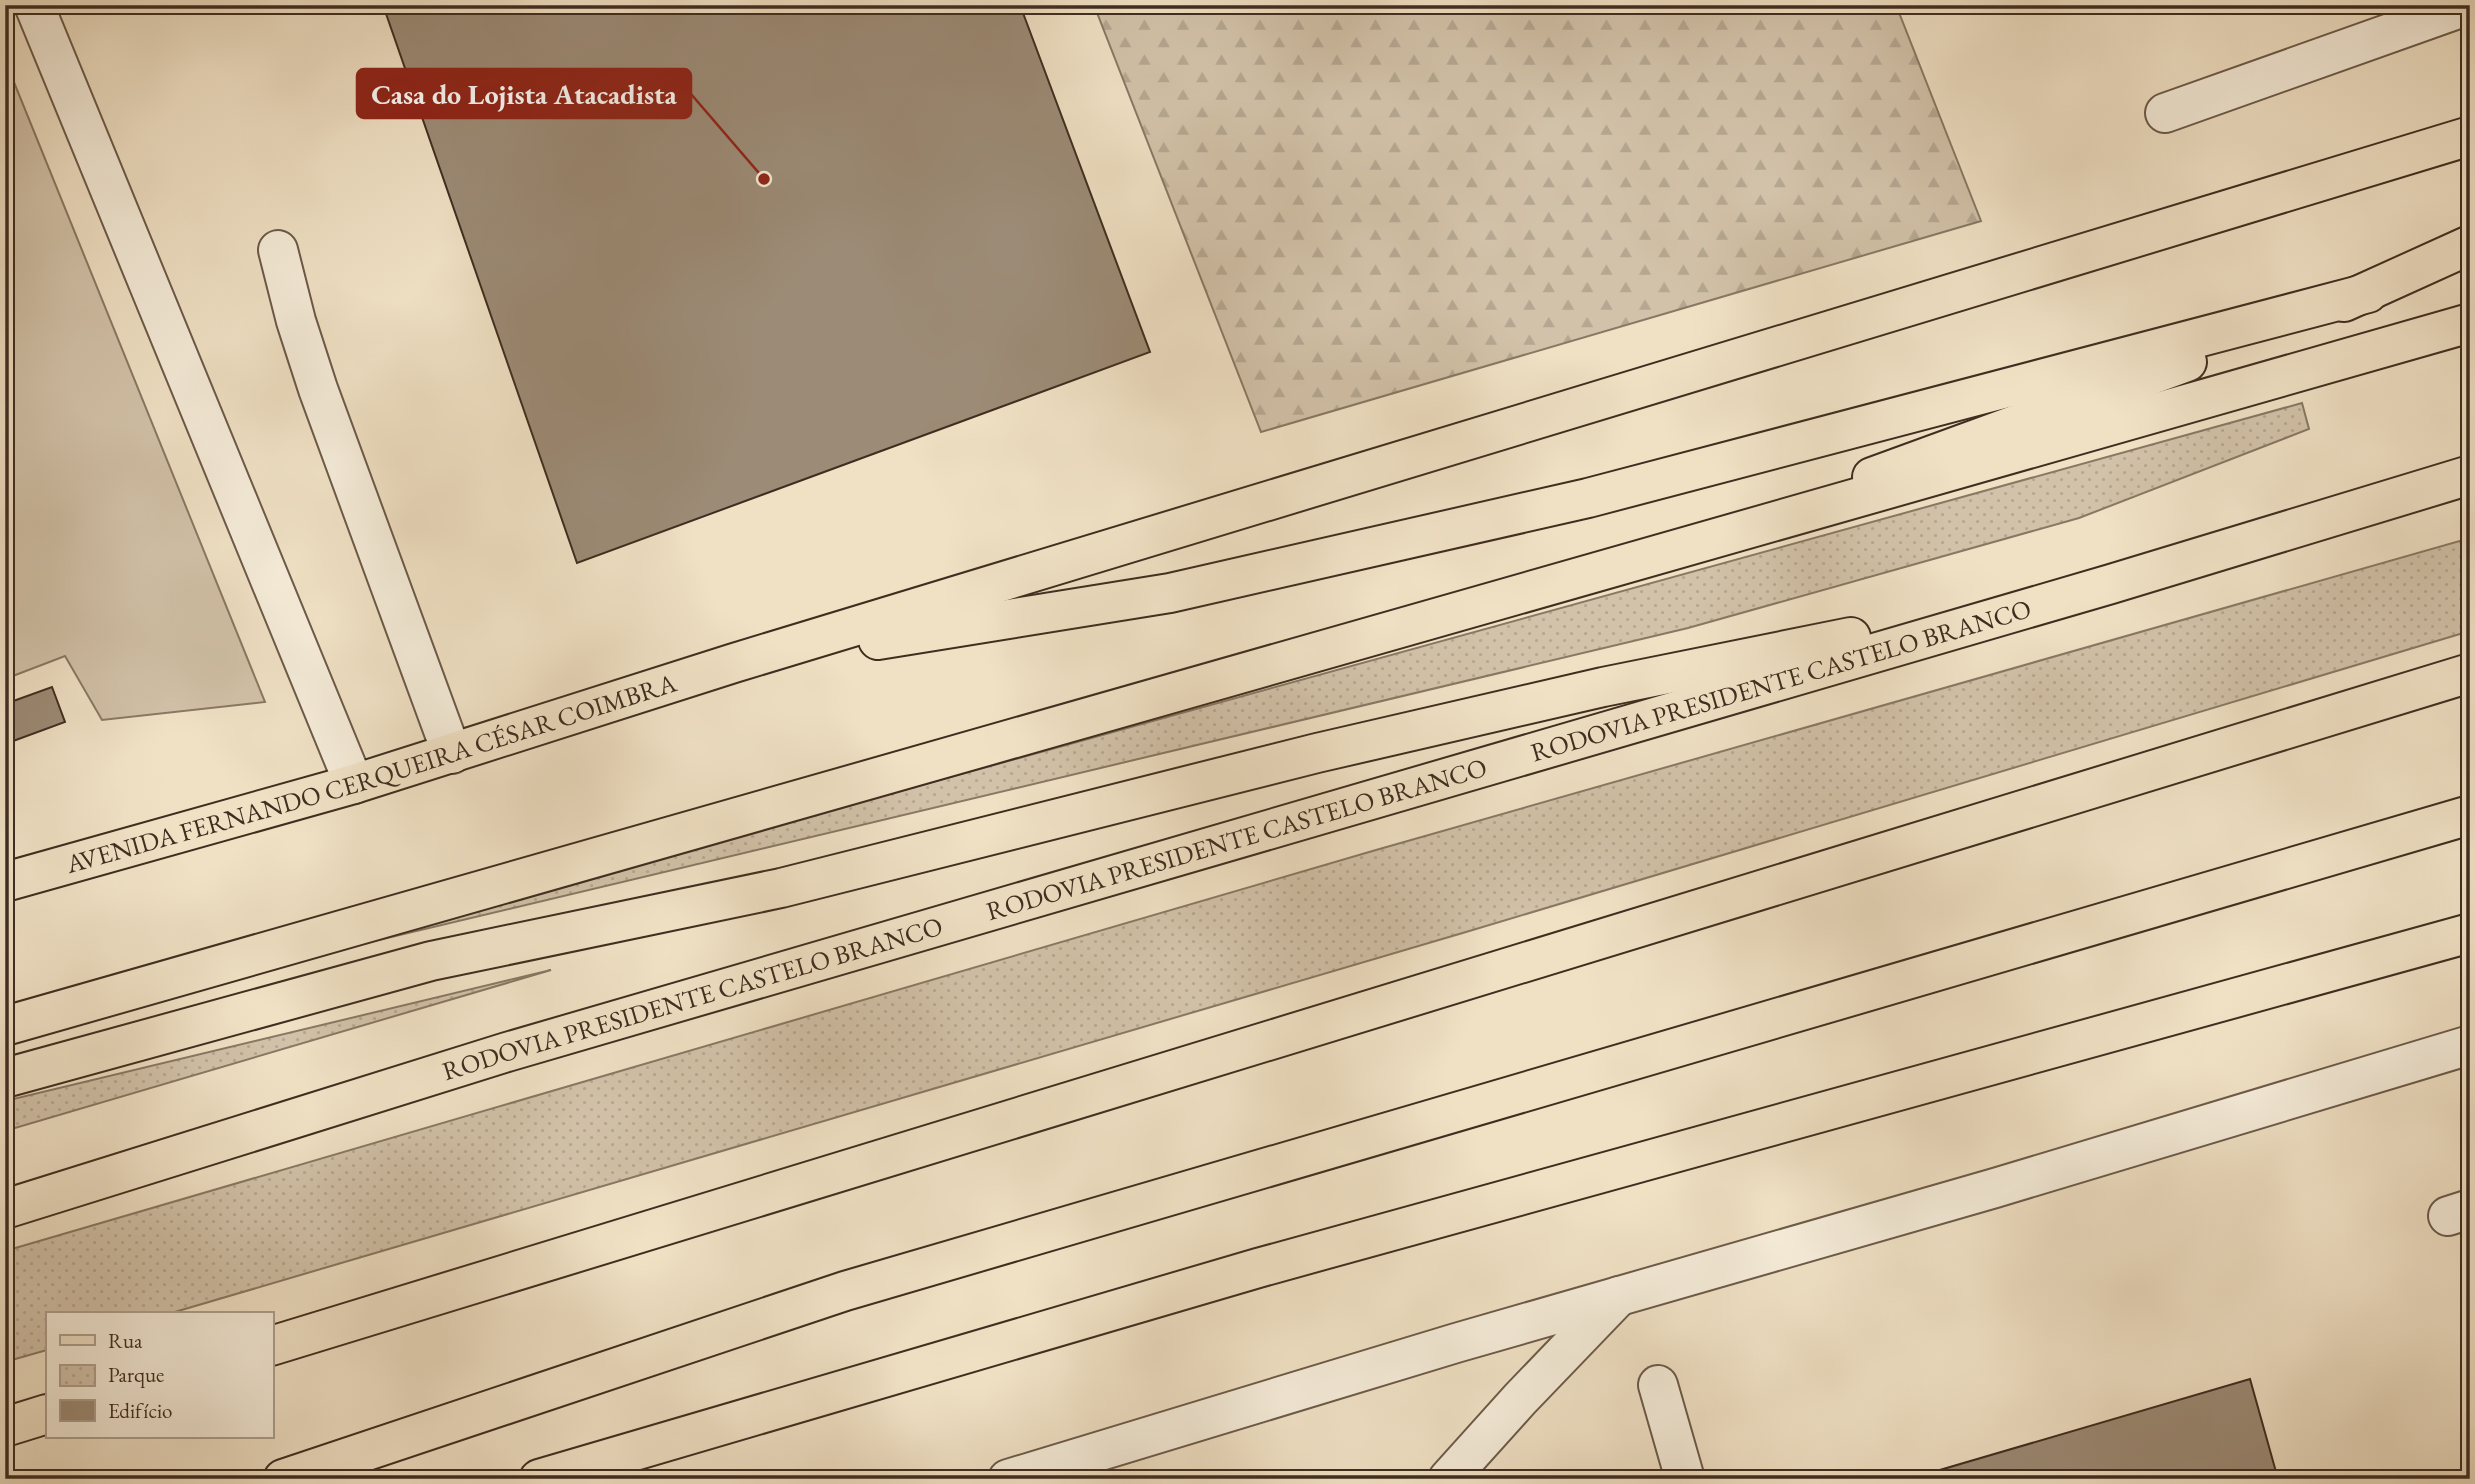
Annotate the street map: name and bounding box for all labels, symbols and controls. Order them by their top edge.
callout: Casa do Lojista Atacadista [357,69,691,118]
text: Casa do Lojista Atacadista [371,76,677,112]
street label: RODOVIA PRESIDENTE CASTELO BRANCO [1527,591,2035,769]
street label: AVENIDA FERNANDO CERQUEIRA CÉSAR COIMBRA [61,665,682,881]
street label: RODOVIA PRESIDENTE CASTELO BRANCO [982,750,1491,928]
street label: RODOVIA PRESIDENTE CASTELO BRANCO [438,909,947,1088]
legend [46,1312,273,1438]
text: Rua [108,1327,143,1354]
text: Parque [108,1361,164,1388]
text: Edifício [108,1397,172,1424]

